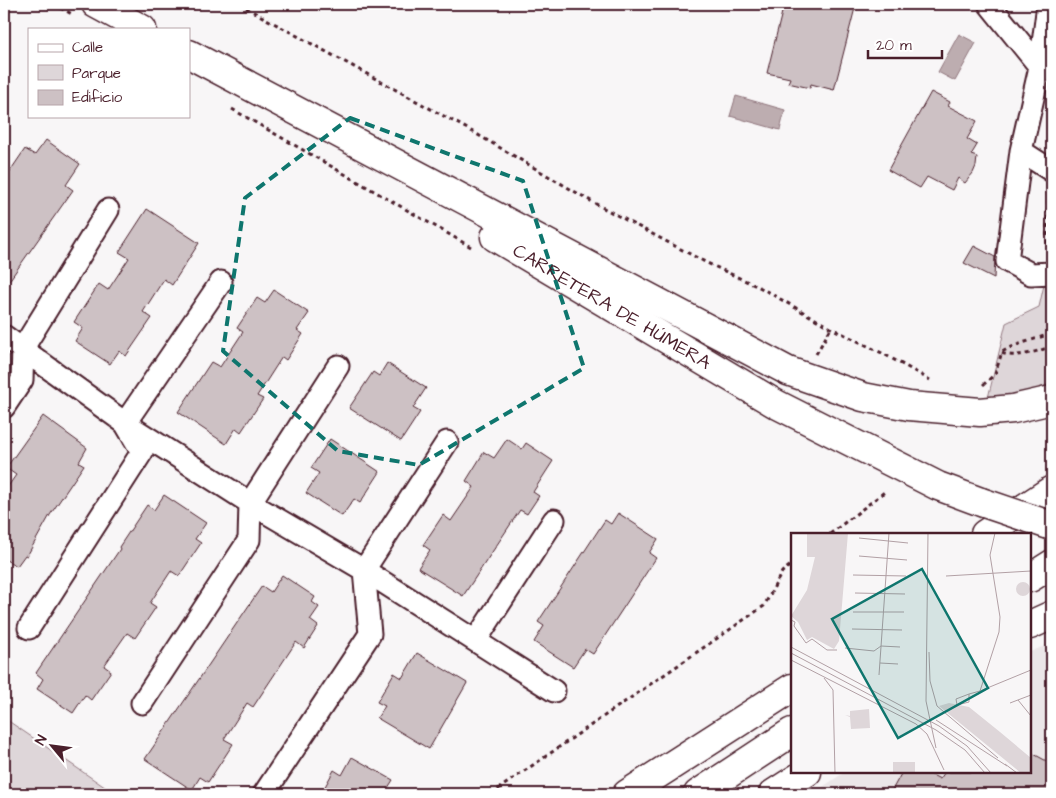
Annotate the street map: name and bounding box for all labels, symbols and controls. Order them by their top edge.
legend [28,28,190,118]
scale bar [868,28,942,60]
text: 20 m [876,35,912,56]
text: Calle [72,37,103,58]
text: Parque [72,63,121,84]
text: Edificio [72,87,123,108]
street label: CARRETERA DE HÚMERA [508,237,716,376]
inset map [791,533,1031,773]
north arrow [28,720,78,770]
text: N [31,731,52,749]

